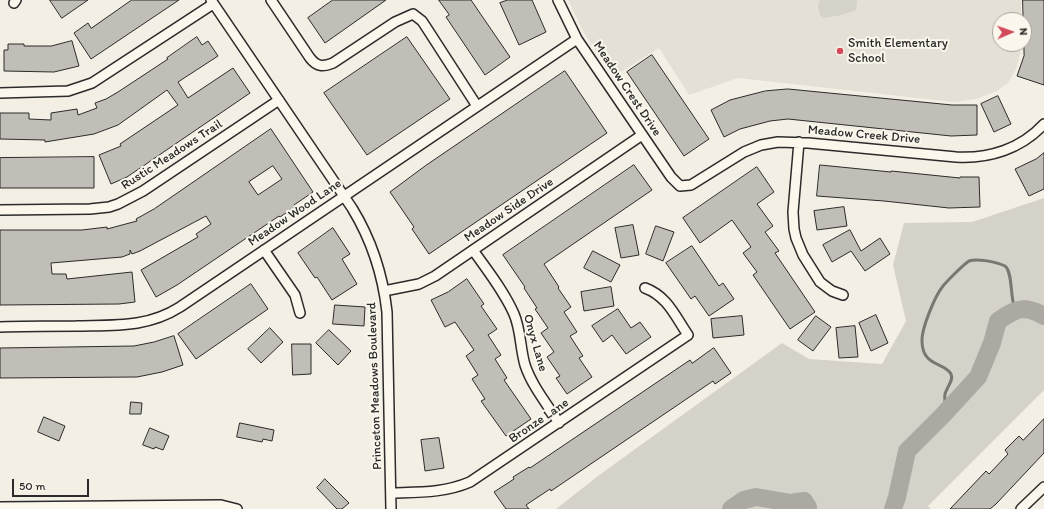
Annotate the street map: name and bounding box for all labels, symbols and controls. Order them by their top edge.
north arrow [992,12,1032,52]
text: N [1017,28,1030,36]
place label: Smith Elementary School [848,36,948,67]
street label: Meadow Crest Drive [590,39,664,139]
marker: Smith Elementary School [835,46,845,56]
street label: Rustic Meadows Trail [118,116,226,194]
street label: Meadow Creek Drive [807,122,921,148]
street label: Meadow Side Drive [461,174,557,246]
street label: Meadow Wood Lane [245,176,345,250]
street label: Princeton Meadows Boulevard [364,302,386,470]
street label: Onyx Lane [519,312,551,374]
street label: Bronze Lane [506,395,572,447]
scale bar [14,471,91,497]
text: 50 m [19,479,45,493]

